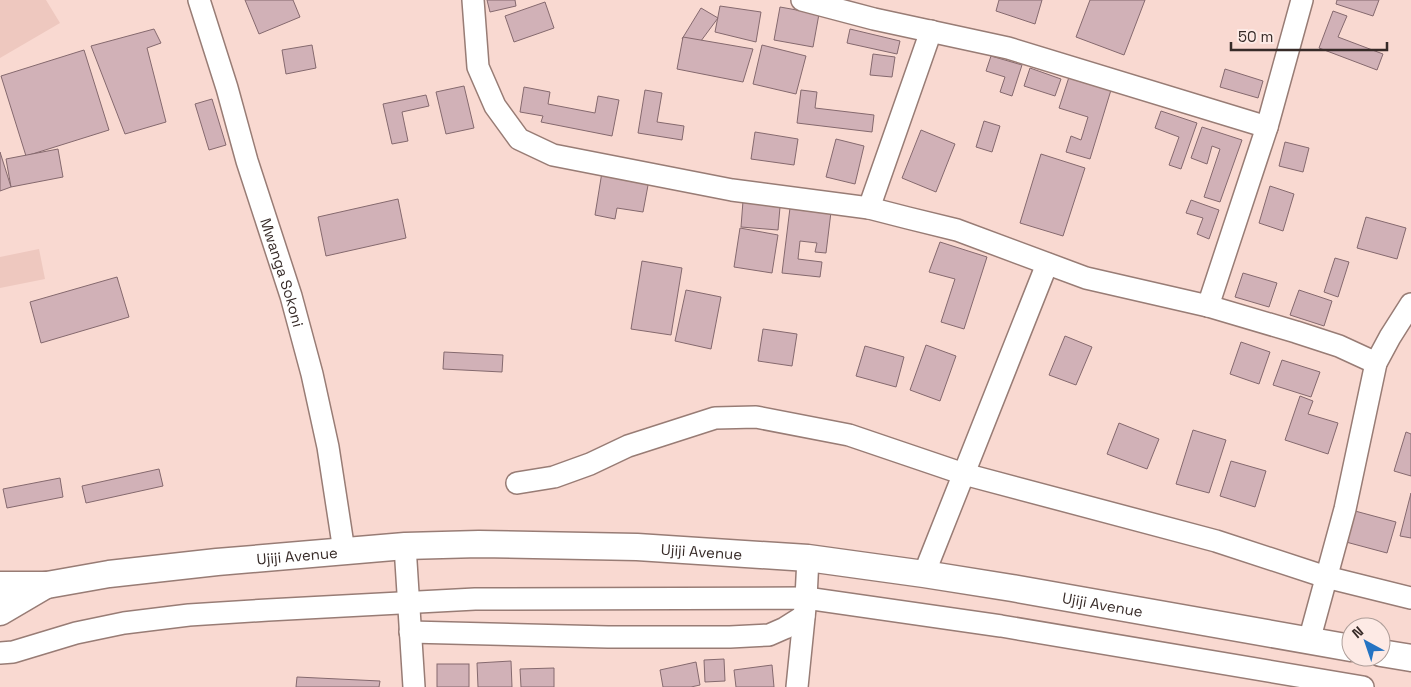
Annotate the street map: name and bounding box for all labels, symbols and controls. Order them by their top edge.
scale bar [1231,20,1387,52]
text: 50 m [1238,27,1273,46]
street label: Mwanga Sokoni [257,215,308,329]
street label: Ujiji Avenue [660,539,743,563]
street label: Ujiji Avenue [256,542,339,568]
street label: Ujiji Avenue [1061,588,1145,621]
north arrow [1341,617,1391,667]
text: N [1348,622,1367,642]

